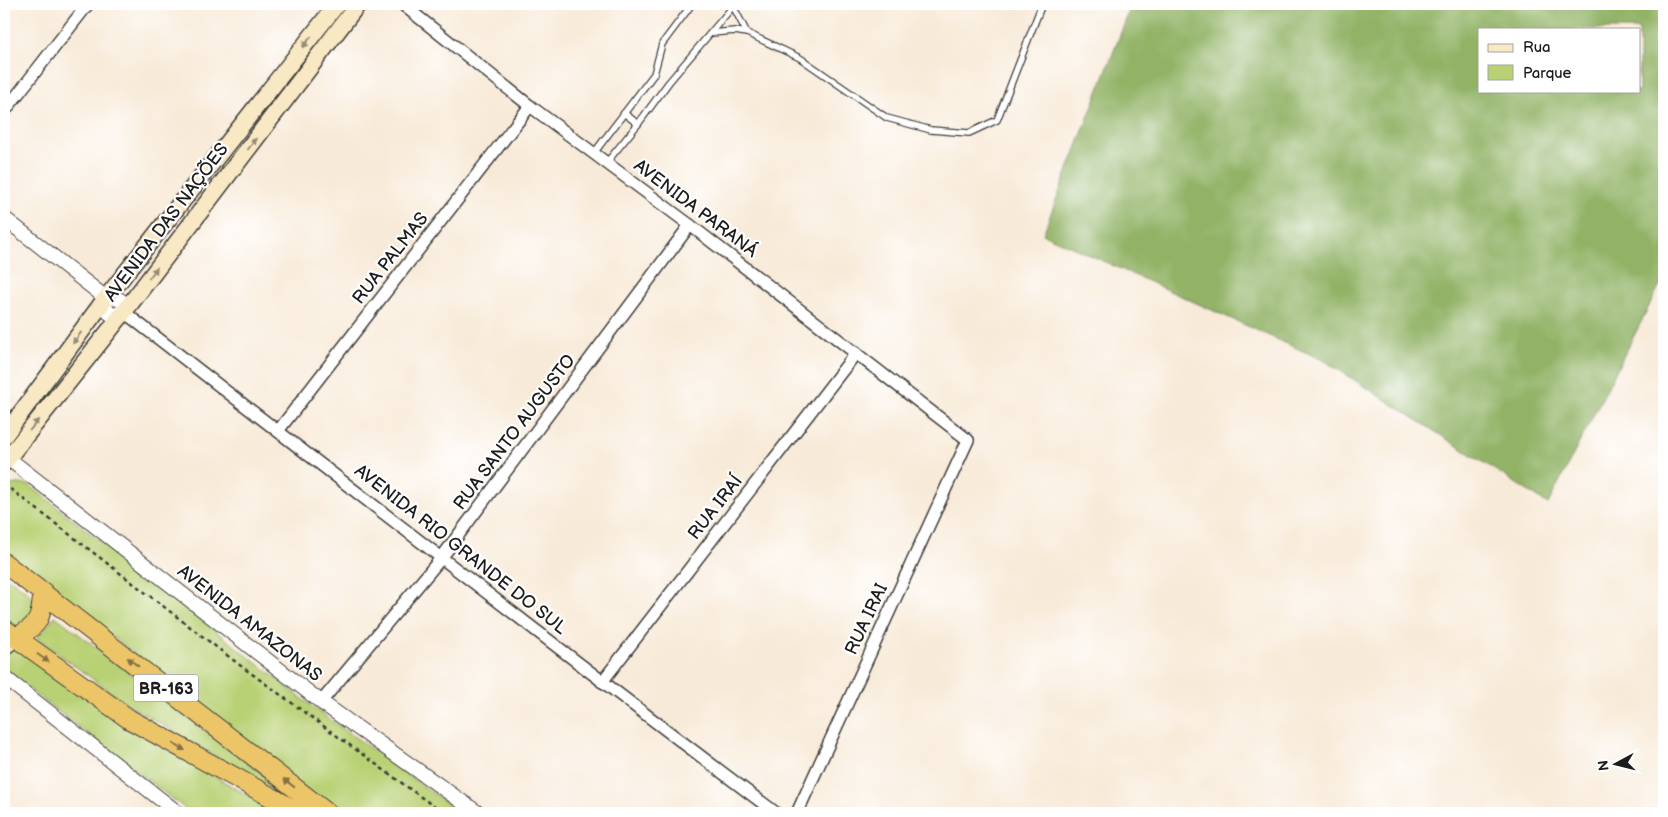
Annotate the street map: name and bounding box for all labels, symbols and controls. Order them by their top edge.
legend [1478,28,1640,92]
one-way arrow [301,35,312,48]
text: Rua [1523,38,1551,57]
text: Parque [1523,64,1572,83]
street label: AVENIDA DAS NAÇÕES [99,138,233,306]
one-way arrow [246,138,257,151]
street label: AVENIDA PARANÁ [630,153,764,262]
street label: RUA PALMAS [348,208,433,308]
one-way arrow [148,267,159,280]
one-way arrow [73,331,83,344]
street label: RUA SANTO AUGUSTO [449,350,580,514]
one-way arrow [28,418,39,431]
street label: AVENIDA RIO GRANDE DO SUL [351,460,571,639]
street label: RUA IRAÍ [682,469,747,544]
street label: AVENIDA AMAZONAS [174,561,326,686]
street label: RUA IRAI [841,580,892,658]
one-way arrow [36,653,50,663]
one-way arrow [126,657,140,667]
road number: BR-163 [134,674,198,701]
north arrow [1590,740,1640,790]
one-way arrow [172,743,186,751]
text: N [1595,759,1613,772]
one-way arrow [283,778,296,789]

